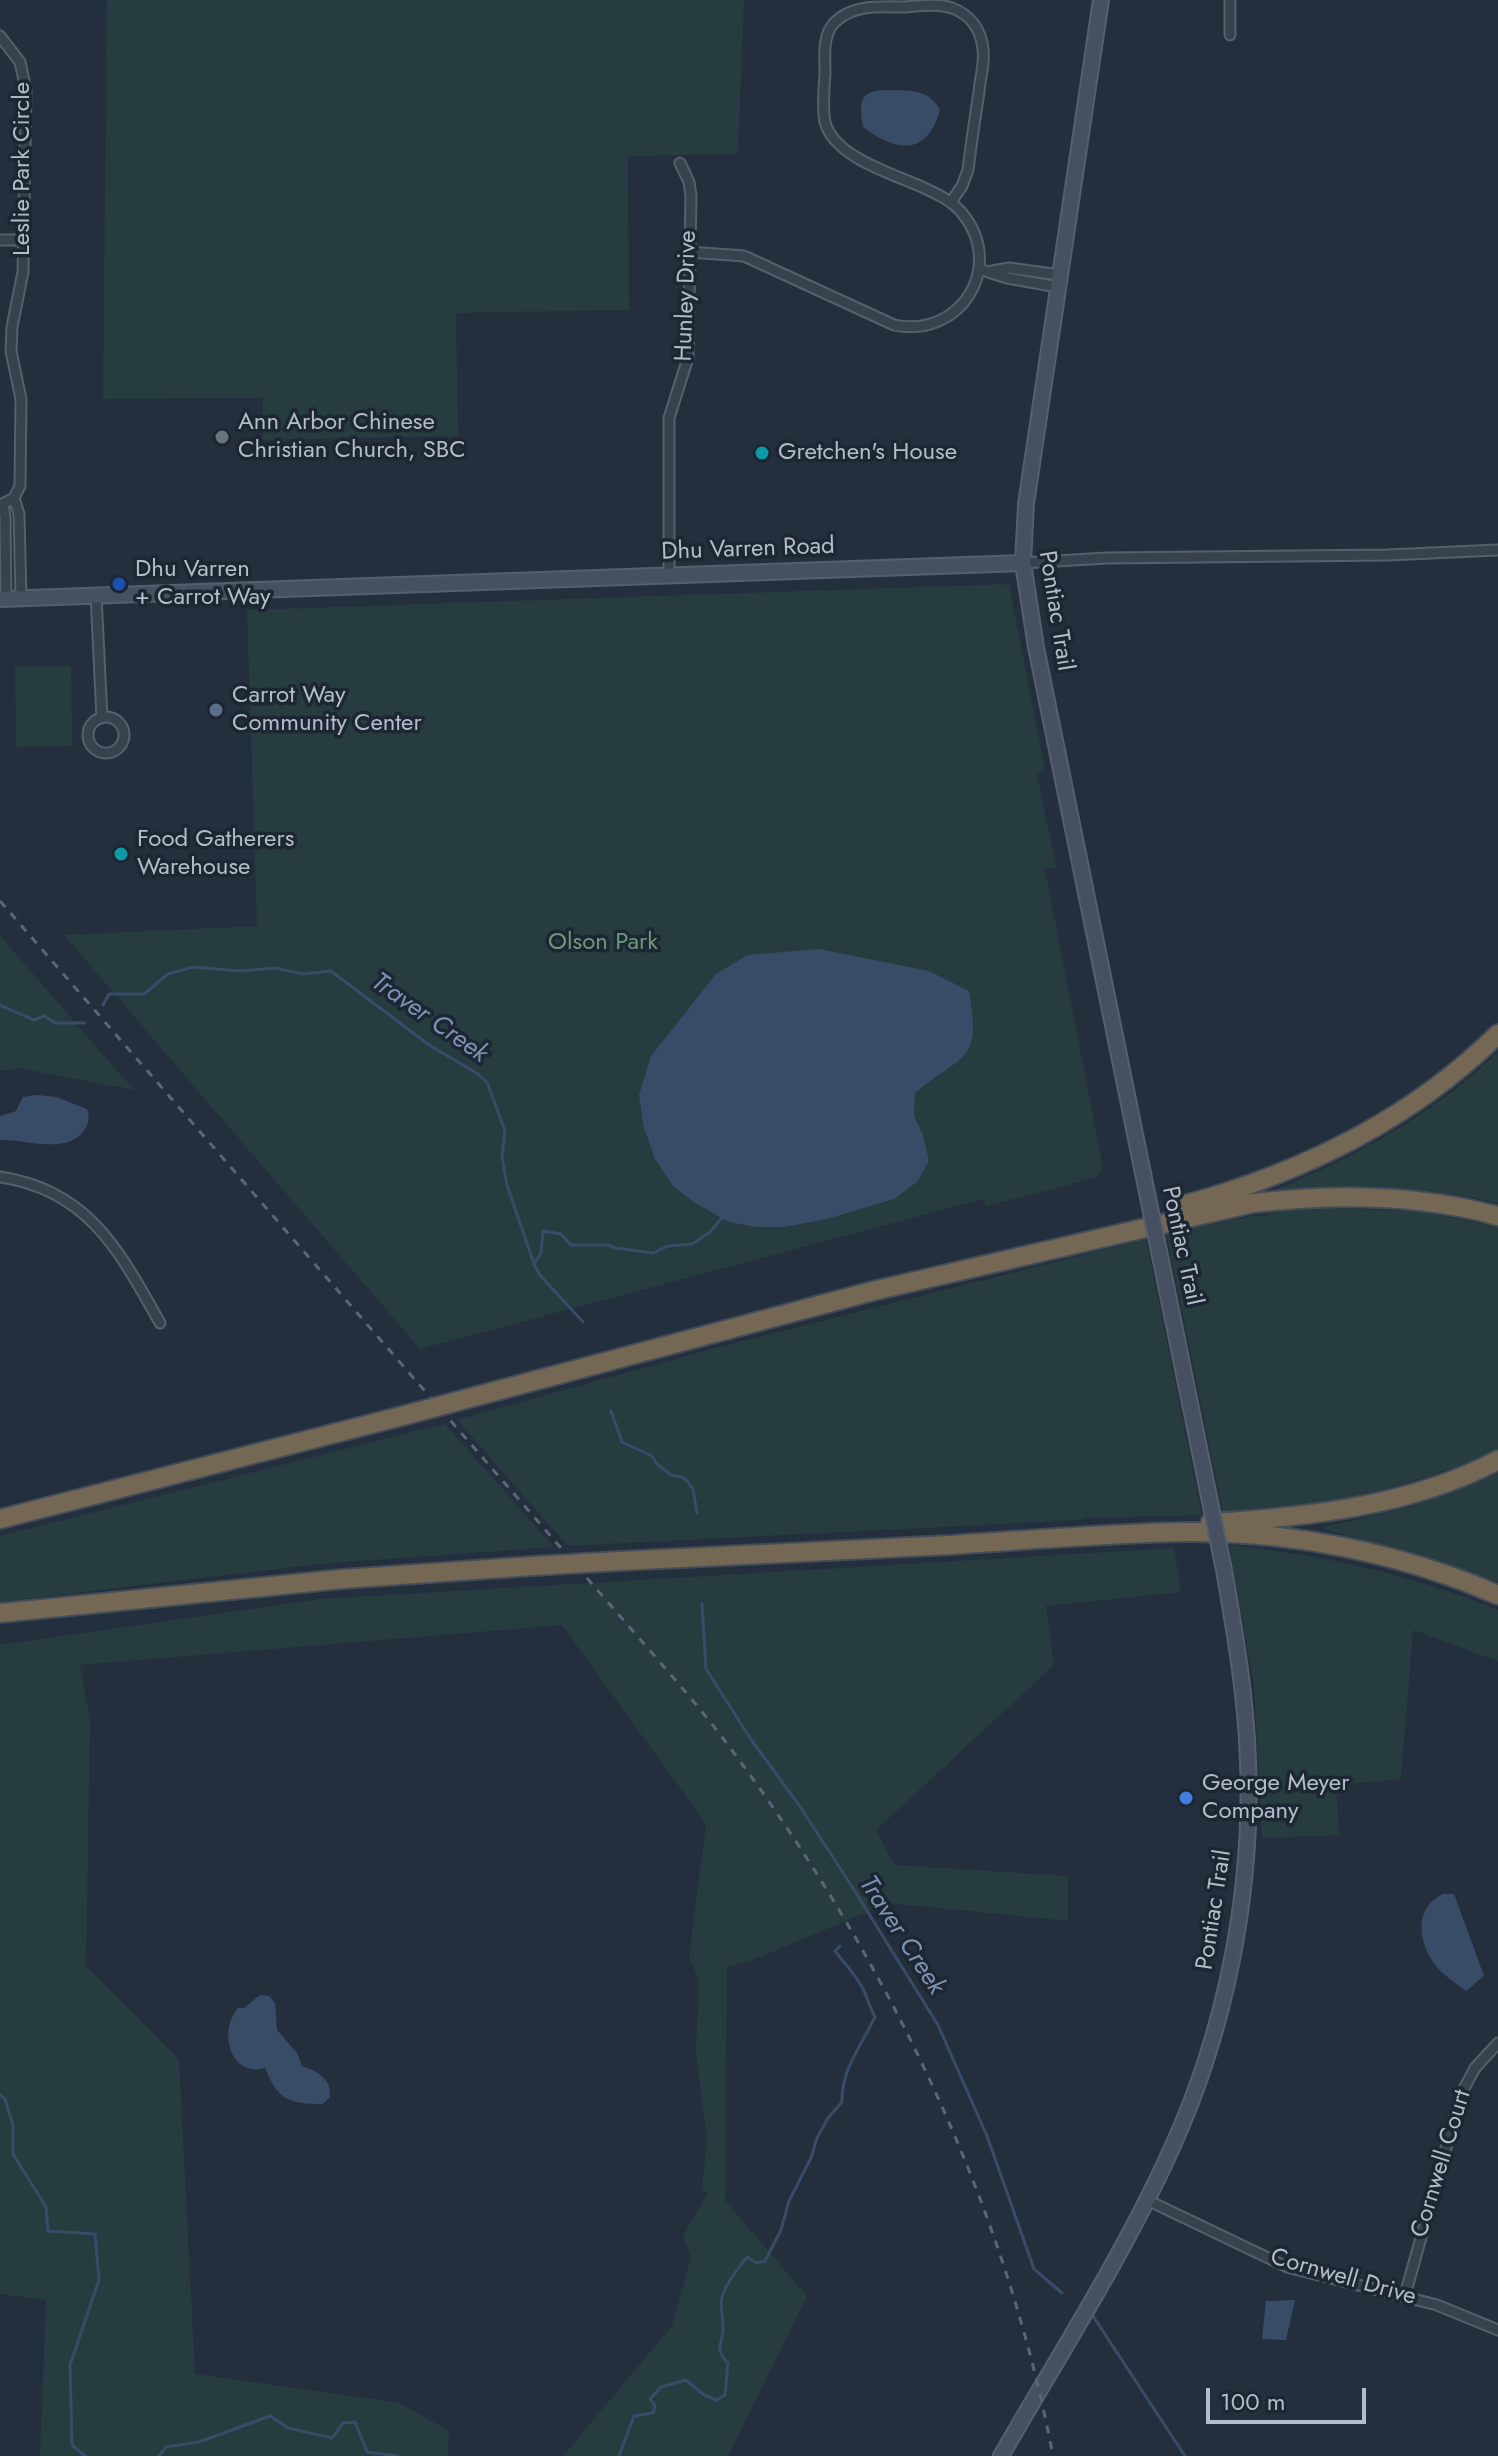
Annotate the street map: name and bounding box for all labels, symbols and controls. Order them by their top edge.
street label: Leslie Park Circle [9,82,37,256]
street label: Hunley Drive [670,230,704,362]
place label: Ann Arbor Chinese Christian Church, SBC [238,409,466,465]
marker: Ann Arbor Chinese Christian Church, SBC [213,428,231,446]
place label: Gretchen's House [778,439,957,467]
marker: Gretchen's House [753,444,771,462]
street label: Dhu Varren Road [661,533,835,567]
street label: Pontiac Trail [1031,549,1079,673]
place label: Dhu Varren + Carrot Way [135,556,270,612]
marker: Dhu Varren + Carrot Way [110,575,128,593]
place label: Carrot Way Community Center [232,682,422,738]
marker: Carrot Way Community Center [207,701,225,719]
place label: Food Gatherers Warehouse [137,826,294,882]
marker: Food Gatherers Warehouse [112,845,130,863]
park label: Olson Park [548,929,658,957]
water label: Traver Creek [365,967,493,1071]
street label: Pontiac Trail [1154,1184,1208,1308]
place label: George Meyer Company [1202,1770,1349,1826]
marker: George Meyer Company [1177,1789,1195,1807]
street label: Pontiac Trail [1191,1848,1239,1972]
water label: Traver Creek [851,1871,951,2001]
street label: Cornwell Court [1406,2087,1478,2241]
street label: Cornwell Drive [1267,2243,1419,2313]
scale bar [1210,2372,1370,2422]
text: 100 m [1220,2384,1286,2419]

